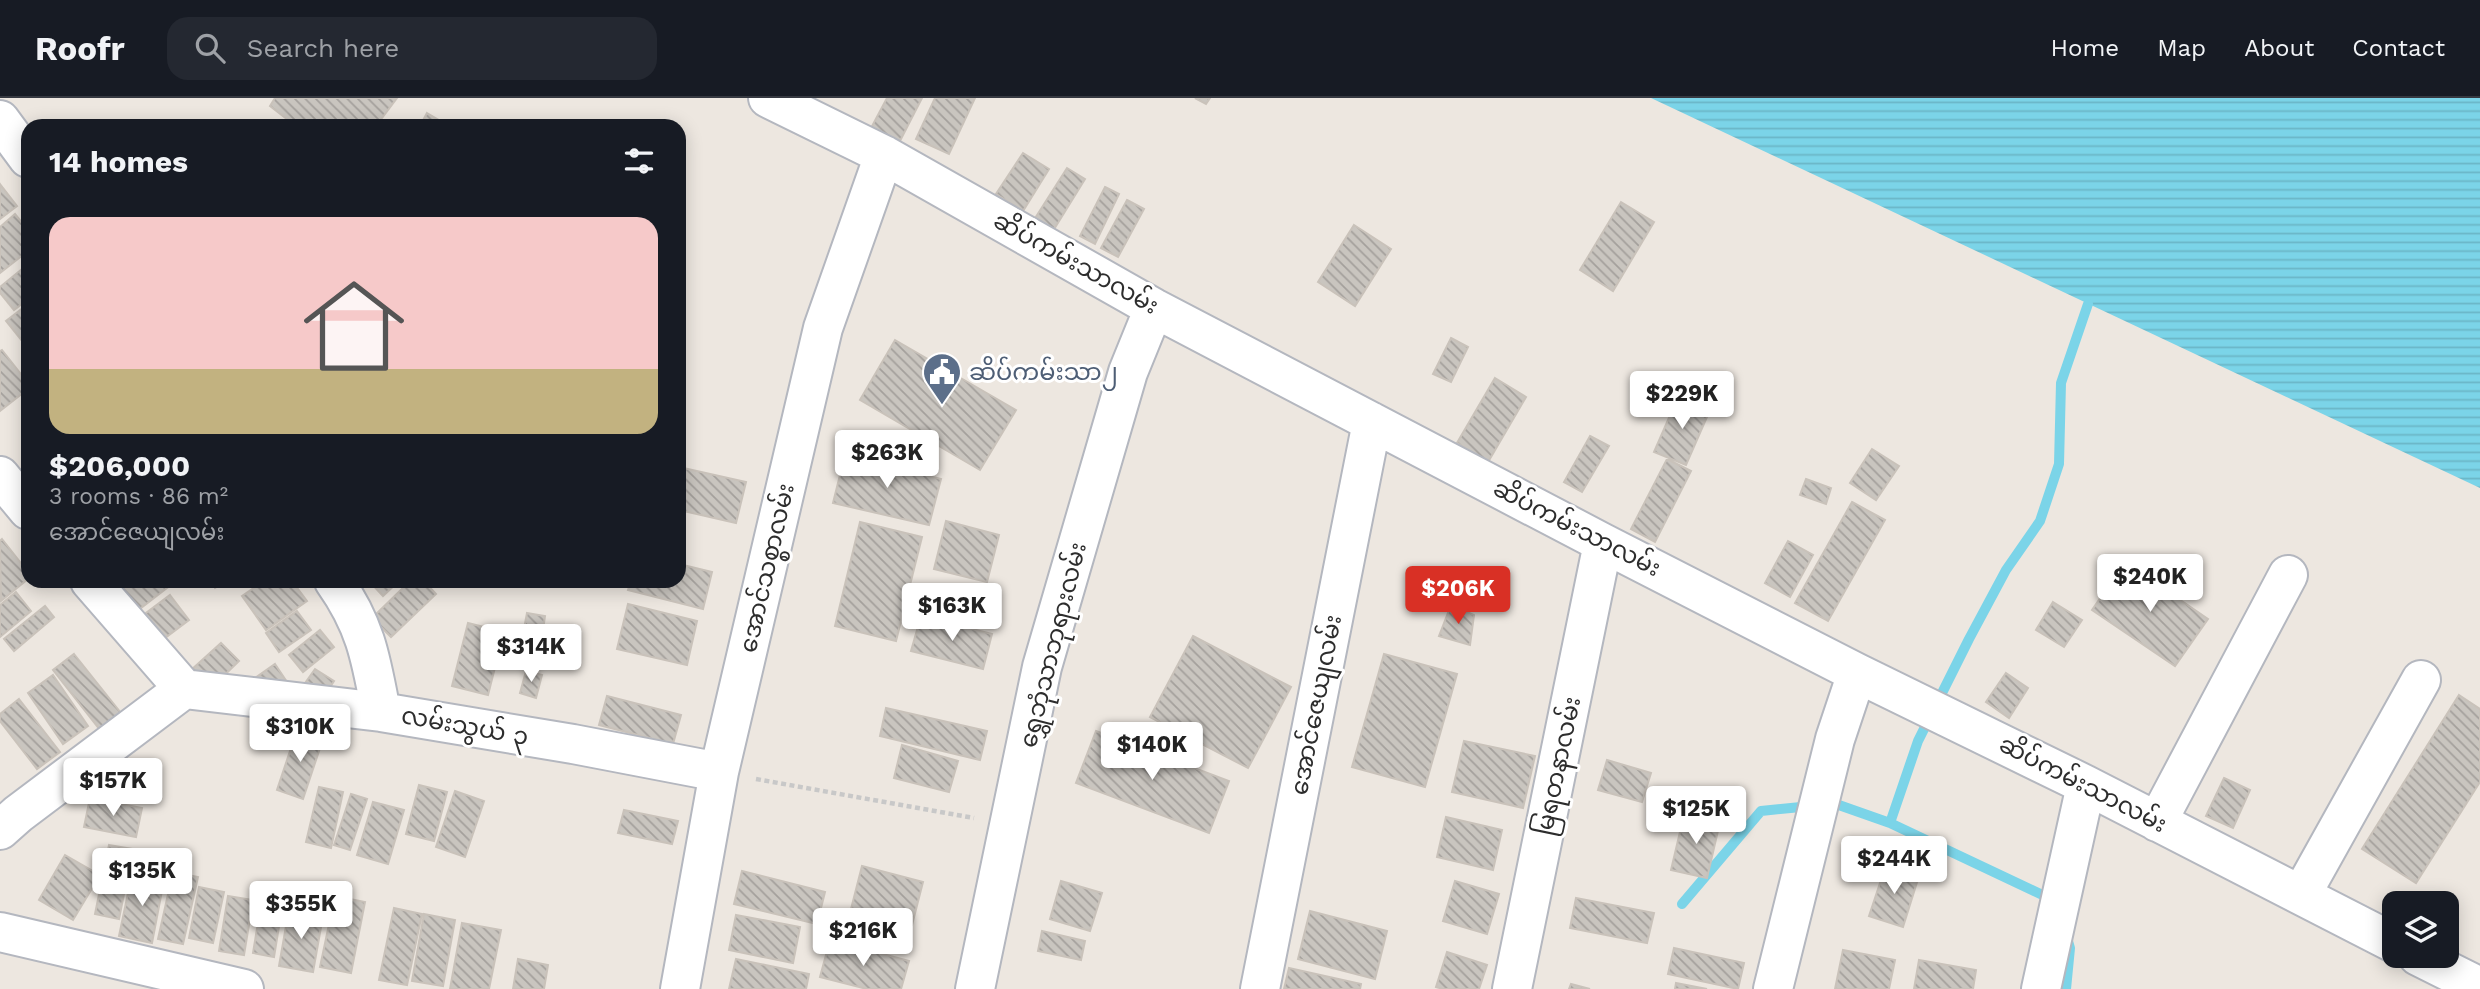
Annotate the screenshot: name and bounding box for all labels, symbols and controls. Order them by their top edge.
search box [167,17,657,80]
text: Roofr [35,29,125,68]
icon: search [191,29,229,67]
text: Search here [247,33,399,63]
text: Home [2051,34,2119,62]
text: Map [2157,34,2206,62]
text: About [2244,34,2314,62]
text: Contact [2352,34,2445,62]
icon: filters [620,142,658,180]
text: 14 homes [49,144,188,179]
street label: ဆိပ်ကမ်းသာလမ်း [989,204,1164,320]
icon: home [291,263,417,389]
public building icon: ဆိပ်ကမ်းသာ၂ [921,351,963,406]
place label: ဆိပ်ကမ်းသာ၂ [969,356,1118,391]
pin: $229K [1633,372,1731,431]
text: $229K [1646,380,1718,407]
pin: $263K [838,430,936,490]
text: $263K [851,439,923,466]
text: $206,000 [49,448,190,483]
street label: ဆိပ်ကမ်းသာလမ်း [1489,472,1666,582]
street label: အောင်သစ္စာလမ်း [732,480,805,657]
text: 3 rooms · 86 m² [49,483,228,510]
text: အောင်ဇေယျလမ်း [49,519,224,546]
street label: ရွှေဘုံသာဘုရားလမ်း [1012,539,1097,752]
pin: $240K [2101,554,2199,614]
text: $240K [2113,563,2187,590]
pin: $206K [1409,566,1507,626]
text: $206K [1421,575,1495,602]
pin: $163K [903,584,1001,643]
text: $163K [918,592,986,619]
street label: အောင်ဇေယျလမ်း [1283,612,1352,798]
pin: $314K [482,624,580,684]
text: $314K [496,633,566,660]
street label: မြရတနာလမ်း [1528,694,1591,839]
street label: လမ်းသွယ် ၃ [398,699,531,756]
pin: $310K [251,704,349,764]
text: $310K [265,713,335,740]
pin: $140K [1103,722,1201,782]
street label: ဆိပ်ကမ်းသာလမ်း [1995,728,2172,838]
text: $140K [1117,731,1187,758]
pin: $157K [64,758,162,818]
text: $157K [79,767,147,794]
pin: $125K [1647,786,1745,846]
text: $125K [1662,795,1730,822]
pin: $244K [1845,836,1943,896]
text: $244K [1857,845,1931,872]
pin: $135K [93,848,191,908]
text: $135K [108,857,176,884]
pin: $355K [252,882,350,941]
text: $355K [265,890,337,917]
map controls [2382,891,2459,968]
button: layers [2382,891,2459,968]
pin: $216K [814,908,912,968]
text: $216K [829,917,897,944]

